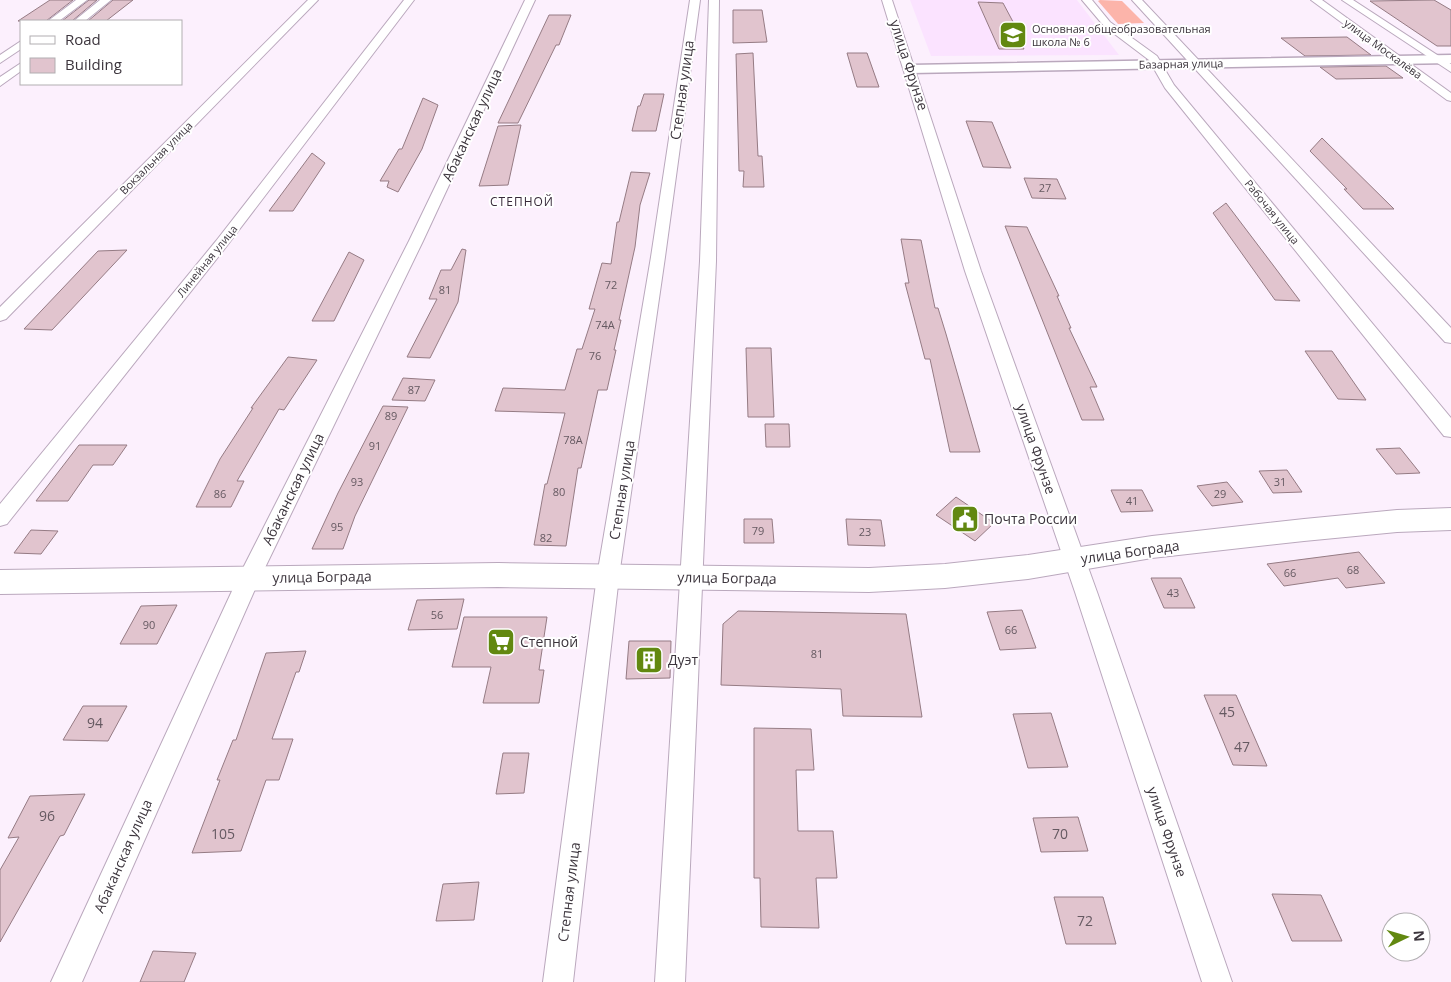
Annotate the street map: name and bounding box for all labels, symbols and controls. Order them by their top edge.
street label: улица Москалёва [1341,15,1425,82]
street label: улица Фрунзе [886,17,933,113]
legend [20,20,182,85]
school or university icon: Основная общеобразовательная школа № 6 [998,20,1028,50]
place label: Основная общеобразовательная школа № 6 [1032,21,1211,49]
text: Road [65,29,101,49]
street label: Степная улица [665,39,698,141]
text: Building [65,54,122,74]
street label: Базарная улица [1138,55,1224,72]
street label: Абаканская улица [437,65,506,184]
street label: Вокзальная улица [116,118,195,197]
street label: Рабочая улица [1242,176,1303,247]
house number: 27 [1039,180,1051,195]
district label: СТЕПНОЙ [490,193,554,210]
street label: Линейная улица [173,222,240,300]
house number: 72 [605,277,617,292]
house number: 81 [439,282,451,297]
house number: 74А [595,317,615,332]
house number: 76 [589,348,601,363]
house number: 87 [408,382,420,397]
street label: улица Фрунзе [1012,401,1061,497]
house number: 89 [385,408,397,423]
street label: Абаканская улица [257,430,328,548]
house number: 78А [563,432,583,447]
house number: 91 [369,438,381,453]
street label: Степная улица [604,439,639,541]
house number: 93 [351,474,363,489]
house number: 31 [1274,474,1286,489]
house number: 80 [553,484,565,499]
house number: 86 [214,486,226,501]
house number: 29 [1214,486,1226,501]
house number: 41 [1126,493,1138,508]
public building icon: Почта России [950,504,980,534]
place label: Почта России [984,509,1077,528]
house number: 95 [331,519,343,534]
house number: 79 [752,523,764,538]
house number: 23 [859,524,871,539]
house number: 82 [540,530,552,545]
street label: улица Бограда [1079,535,1180,568]
house number: 68 [1347,562,1359,577]
house number: 66 [1284,565,1296,580]
street label: улица Бограда [272,566,372,587]
street label: улица Бограда [677,567,777,588]
house number: 43 [1167,585,1179,600]
house number: 56 [431,607,443,622]
house number: 90 [143,617,155,632]
house number: 66 [1005,622,1017,637]
supermarket icon: Степной [486,627,516,657]
place label: Степной [520,632,578,651]
building icon: Дуэт [634,645,664,675]
house number: 81 [811,646,823,661]
place label: Дуэт [668,650,699,669]
house number: 45 [1219,702,1235,721]
house number: 94 [87,713,103,732]
house number: 47 [1234,737,1250,756]
street label: улица Фрунзе [1143,784,1192,880]
street label: Абаканская улица [89,796,156,916]
house number: 96 [39,806,55,825]
house number: 105 [211,824,235,843]
house number: 70 [1052,824,1068,843]
street label: Степная улица [553,841,584,943]
house number: 72 [1077,911,1093,930]
north arrow [1381,912,1431,962]
text: N [1409,929,1429,942]

